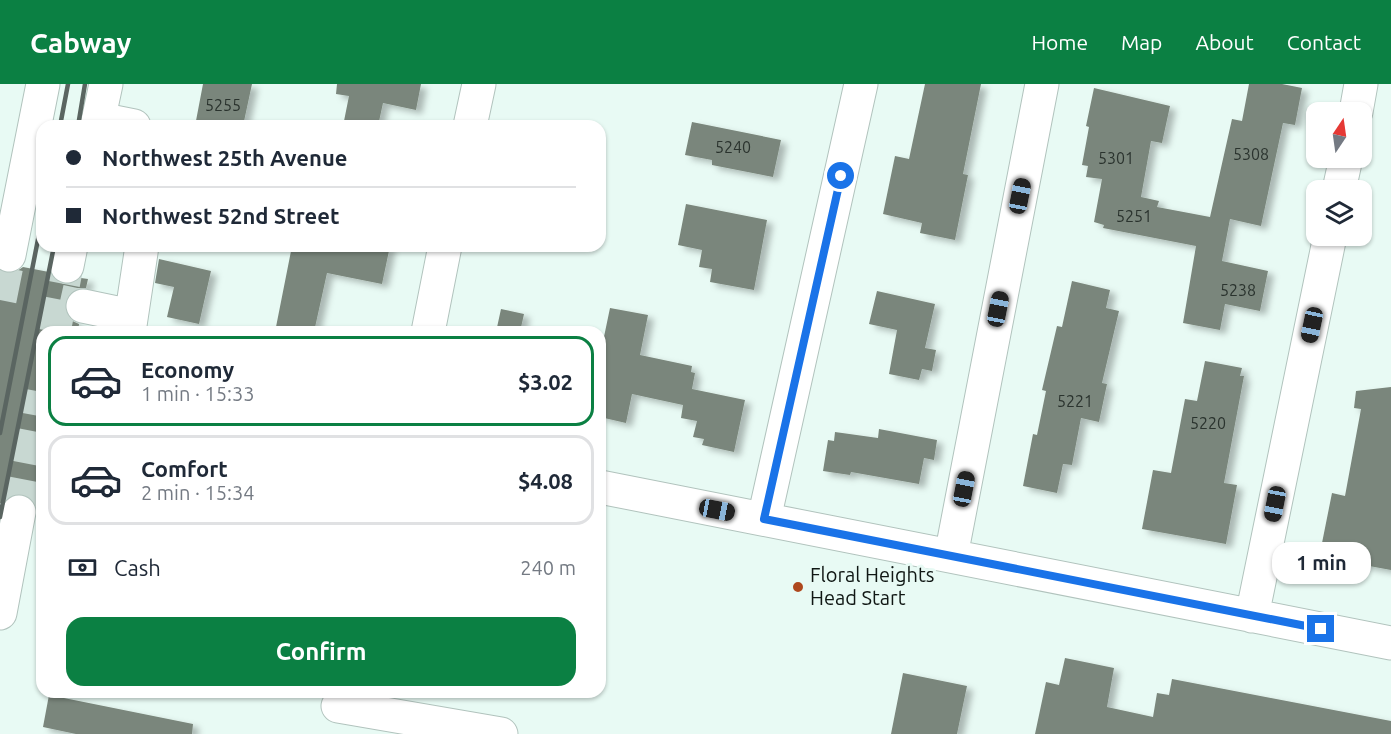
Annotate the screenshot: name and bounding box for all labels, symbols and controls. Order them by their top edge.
text: Cabway [30,27,131,58]
text: Home [1031,30,1088,54]
text: Map [1121,30,1162,54]
text: About [1195,30,1254,54]
text: Contact [1287,30,1361,54]
house number: 5255 [205,96,241,114]
north arrow [1306,102,1372,168]
map controls [1306,102,1372,246]
house number: 5240 [715,138,751,156]
text: Northwest 25th Avenue [102,145,347,170]
house number: 5308 [1233,145,1269,163]
house number: 5301 [1098,149,1134,167]
route start [827,162,854,189]
car [1008,177,1032,215]
button: layers [1306,180,1372,246]
text: Northwest 52nd Street [102,203,339,228]
house number: 5251 [1116,207,1152,225]
house number: 5238 [1220,281,1256,299]
car [986,290,1010,328]
car [1299,306,1325,344]
icon: car [69,354,123,408]
text: Economy [141,357,234,382]
text: $3.02 [518,369,573,394]
text: 1 min · 15:33 [141,382,255,405]
house number: 5221 [1057,392,1093,410]
house number: 5220 [1190,414,1226,432]
icon: car [69,453,123,507]
text: Comfort [141,456,228,481]
text: $4.08 [518,468,573,493]
car [952,470,976,508]
text: 2 min · 15:34 [141,481,255,504]
car [1263,485,1287,523]
car [698,498,736,522]
callout: 1 min [1272,542,1370,584]
icon: cash [66,551,99,584]
text: 1 min [1296,551,1347,574]
text: Cash [114,555,161,580]
text: 240 m [520,556,576,579]
place label: Floral Heights Head Start [810,563,934,609]
marker: Floral Heights Head Start [791,580,805,594]
route end [1307,615,1334,642]
button: Confirm [66,617,576,686]

